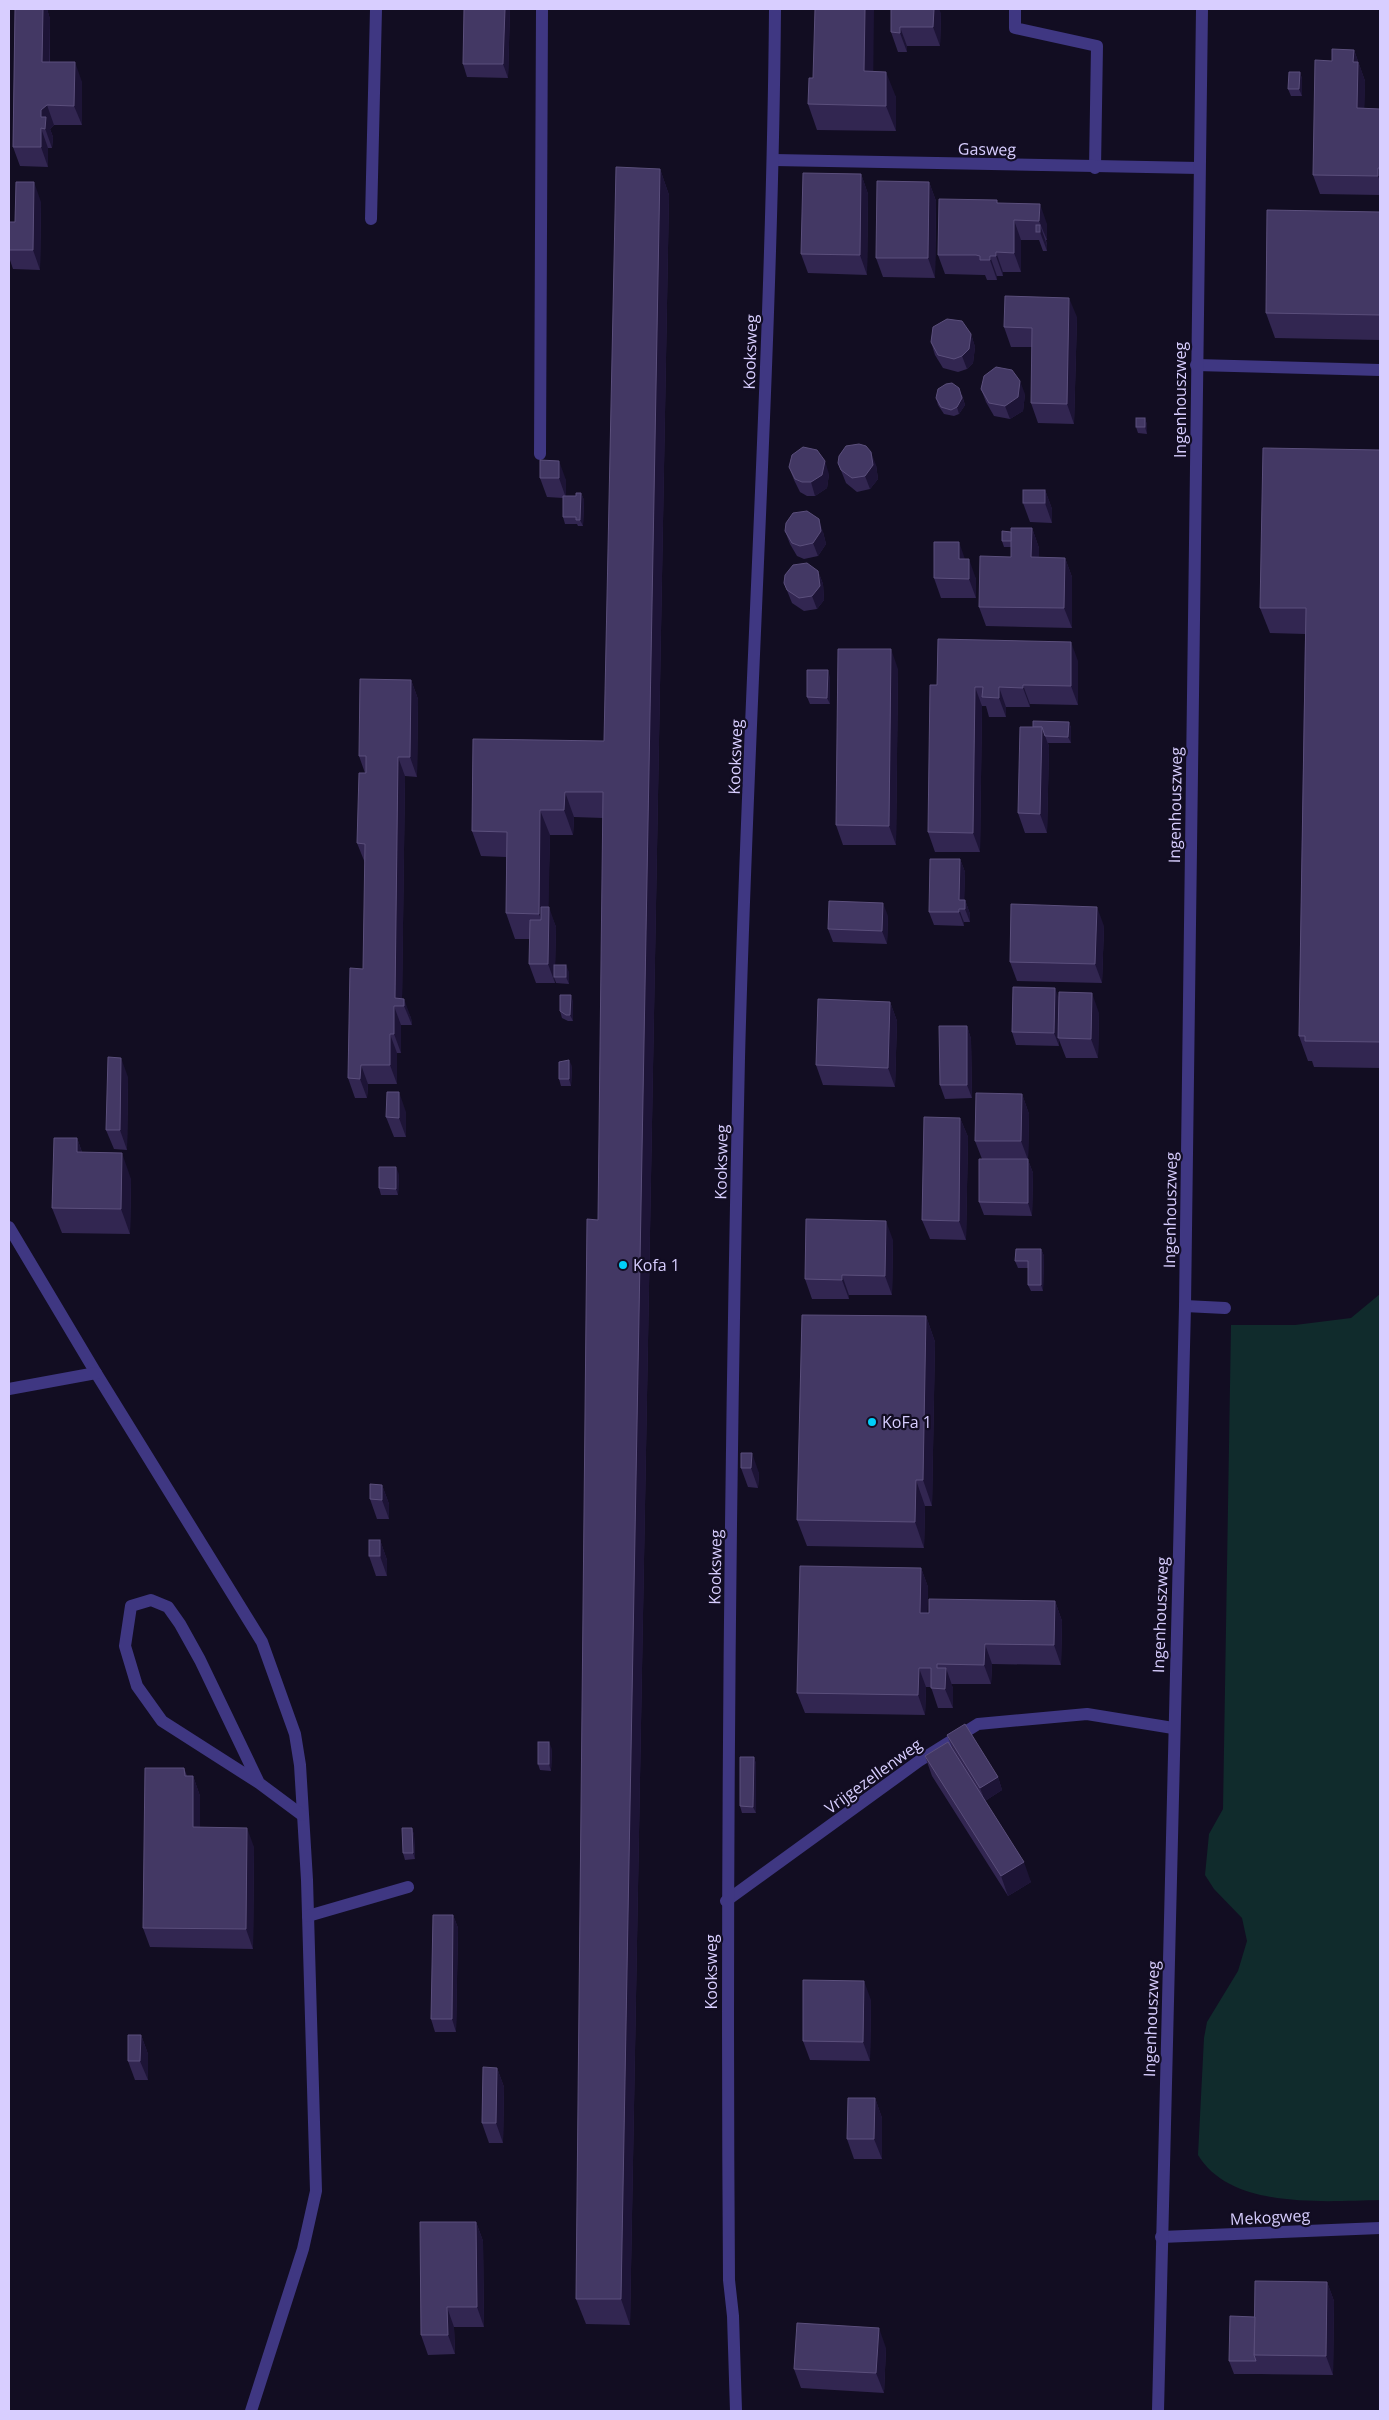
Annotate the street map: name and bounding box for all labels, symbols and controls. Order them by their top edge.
street label: Gasweg [958,137,1017,161]
street label: Kooksweg [738,314,762,390]
street label: Ingenhouszweg [1169,342,1191,458]
street label: Kooksweg [723,719,747,795]
street label: Ingenhouszweg [1163,746,1187,863]
street label: Kooksweg [709,1124,733,1200]
street label: Ingenhouszweg [1158,1151,1182,1268]
place label: Kofa 1 [633,1254,680,1276]
marker: Kofa 1 [617,1259,629,1271]
place label: KoFa 1 [882,1411,932,1433]
marker: KoFa 1 [866,1416,878,1428]
street label: Kooksweg [703,1529,727,1605]
street label: Ingenhouszweg [1147,1556,1173,1673]
street label: Vrijgezellenweg [820,1733,926,1819]
street label: Kooksweg [700,1934,722,2010]
street label: Ingenhouszweg [1138,1960,1164,2077]
street label: Mekogweg [1229,2204,1311,2230]

